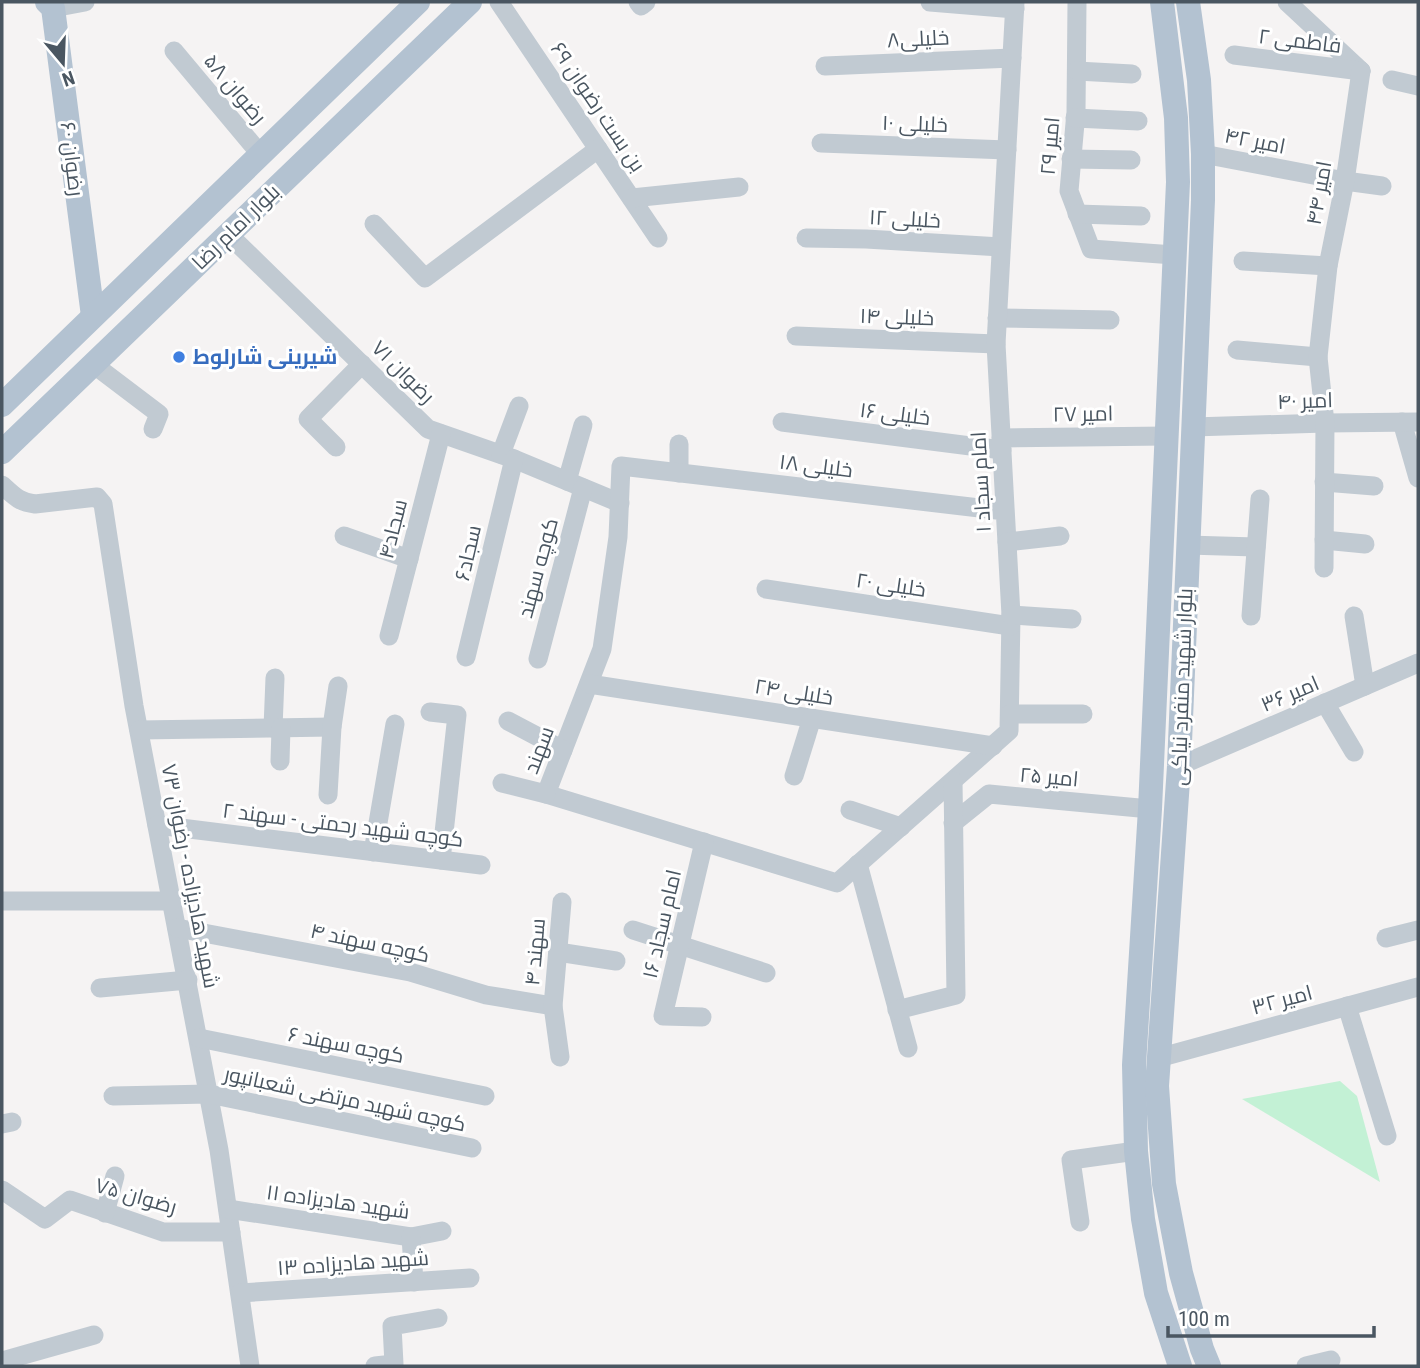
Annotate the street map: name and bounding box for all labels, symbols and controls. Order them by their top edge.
street label: فاطمی ۲ [1257,24,1343,59]
street label: خلیلی۸ [886,25,950,54]
north arrow [28,28,98,98]
street label: بن بست رضوان ۶۹ [545,38,650,177]
street label: رضوان ۵۸ [198,49,271,130]
text: N [59,66,78,91]
street label: خلیلی ۱۰ [882,111,948,138]
street label: امیر ۲۹ [1036,116,1064,176]
street label: رضوان ۶۰ [55,120,88,198]
street label: امیر ۴۲ [1223,123,1287,159]
street label: امیر ۴۴ [1302,159,1336,227]
street label: بلوار امام رضا [187,179,286,276]
street label: خلیلی ۱۲ [869,205,941,234]
street label: خلیلی ۱۴ [859,304,935,331]
street label: رضوان ۷۱ [366,336,439,409]
place label: شیرینی شارلوط [193,345,337,370]
marker: شیرینی شارلوط [171,349,187,365]
street label: امیر ۴۰ [1277,388,1333,414]
street label: خلیلی ۱۶ [858,398,932,431]
street label: امیر ۲۷ [1052,401,1114,427]
street label: امام سجاد ۱ [966,431,998,533]
street label: خلیلی ۱۸ [778,450,854,483]
street label: سجاد۴ [374,497,412,561]
street label: كوچه سهند [513,515,565,621]
street label: سجاد۶ [450,523,486,583]
street label: خلیلی ۲۰ [854,568,928,603]
street label: بلوار شهید منفرد نیاکی [1167,588,1198,786]
street label: امیر ۳۶ [1257,671,1323,717]
street label: خلیلی ۲۴ [753,674,835,711]
street label: سهند [519,723,560,777]
street label: شهید هادیزاده - رضوان ۷۳ [155,762,224,990]
street label: امیر ۲۵ [1019,762,1079,792]
street label: کوچه شهید رحمتی - سهند ۲ [221,798,465,854]
street label: امام سجاد ۱۶ [638,867,688,981]
street label: سهند ۴ [520,917,551,987]
street label: کوچه سهند ۴ [308,919,432,969]
street label: امیر ۳۲ [1249,980,1315,1020]
street label: کوچه سهند ۶ [286,1022,406,1070]
street label: کوچه شهید مرتضی شعبانپور [221,1061,468,1138]
street label: رضوان ۷۵ [92,1173,180,1220]
street label: شهید هادیزاده ۱۱ [265,1180,411,1225]
street label: شهید هادیزاده ۱۳ [276,1246,430,1281]
scale bar [1168,1294,1374,1338]
text: 100 m [1178,1307,1230,1331]

